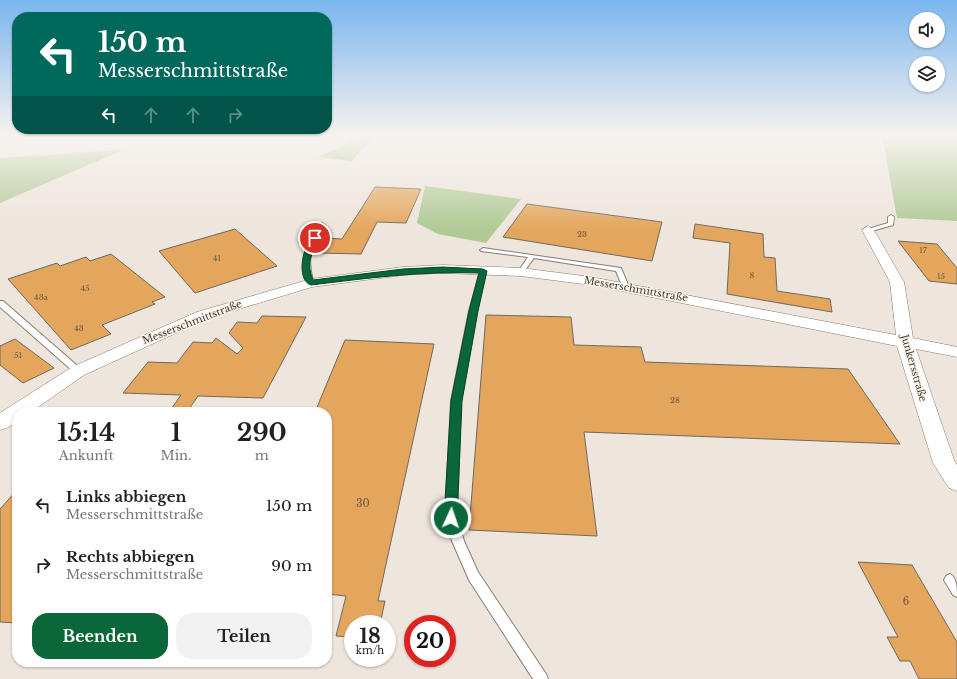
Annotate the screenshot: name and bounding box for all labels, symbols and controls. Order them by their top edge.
map controls [909,12,945,92]
button: sound [909,12,945,48]
text: 150 m [98,25,186,60]
icon: left [32,28,84,80]
button: layers [909,56,945,92]
text: Messerschmittstraße [98,60,288,82]
icon: left [98,104,120,126]
icon: ahead [140,104,162,126]
icon: ahead [182,104,204,126]
icon: right [224,104,246,126]
pin [298,221,332,255]
icon: arrive [304,227,326,249]
house number: 23 [577,229,587,239]
house number: 17 [919,245,928,255]
house number: 41 [213,253,222,263]
house number: 8 [750,270,755,280]
house number: 15 [937,271,946,281]
street label: Messerschmittstraße [583,273,689,305]
house number: 45 [80,283,90,293]
house number: 43a [34,292,49,302]
street label: Messerschmittstraße [140,297,244,347]
house number: 43 [74,323,84,333]
street label: Junkersstraße [898,331,930,403]
house number: 51 [14,350,22,360]
house number: 28 [670,395,680,405]
text: 15:14 [57,418,115,447]
text: 1 [171,418,181,447]
text: 290 [237,418,287,447]
text: Ankunft [59,447,114,464]
text: Min. [161,447,192,464]
text: m [255,447,269,464]
text: Links abbiegen [66,487,186,506]
icon: left [32,494,54,516]
text: 150 m [266,496,312,515]
house number: 30 [356,497,370,510]
position arrow [430,497,472,539]
text: Messerschmittstraße [66,506,203,523]
text: Rechts abbiegen [66,547,195,566]
icon: right [32,554,54,576]
text: 90 m [271,556,312,575]
text: Messerschmittstraße [66,566,203,583]
house number: 6 [903,595,909,608]
button: Beenden [32,613,168,659]
button: Teilen [176,613,312,659]
speed limit sign: 20 [404,615,456,667]
text: 18 [359,624,381,648]
text: km/h [356,644,384,657]

